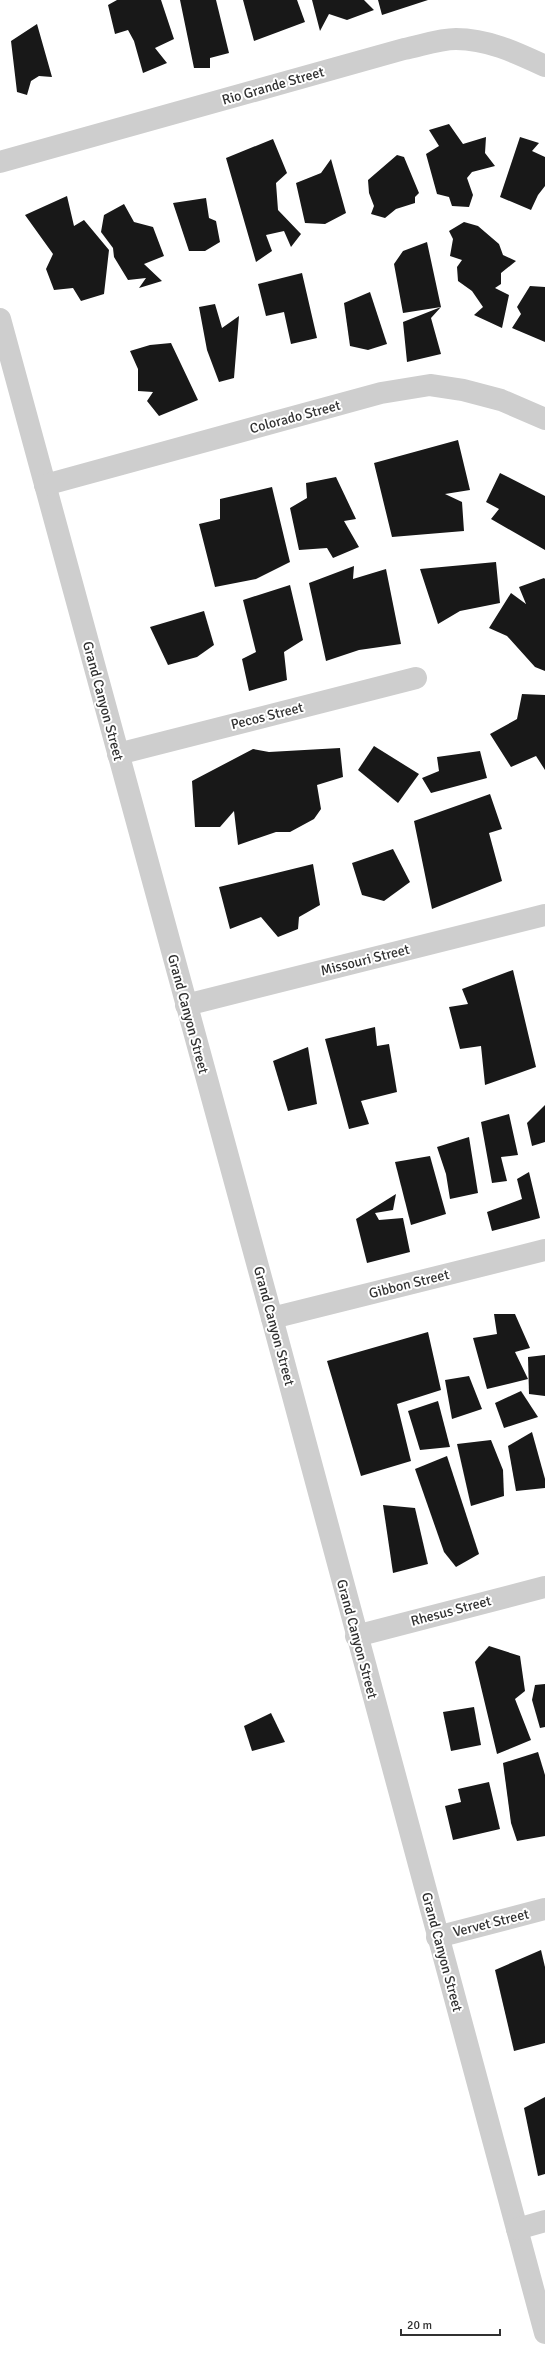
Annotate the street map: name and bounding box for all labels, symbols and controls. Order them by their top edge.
street label: Rio Grande Street [220,63,326,109]
street label: Colorado Street [248,397,342,437]
street label: Grand Canyon Street [79,639,127,763]
street label: Pecos Street [229,699,305,733]
street label: Missouri Street [319,941,411,979]
street label: Grand Canyon Street [164,952,212,1076]
street label: Grand Canyon Street [250,1264,298,1388]
street label: Gibbon Street [367,1266,451,1302]
street label: Grand Canyon Street [333,1577,381,1701]
street label: Rhesus Street [409,1592,493,1630]
street label: Grand Canyon Street [418,1890,466,2014]
street label: Vervet Street [451,1905,531,1941]
scale bar [401,2311,500,2337]
text: 20 m [407,2318,432,2333]

